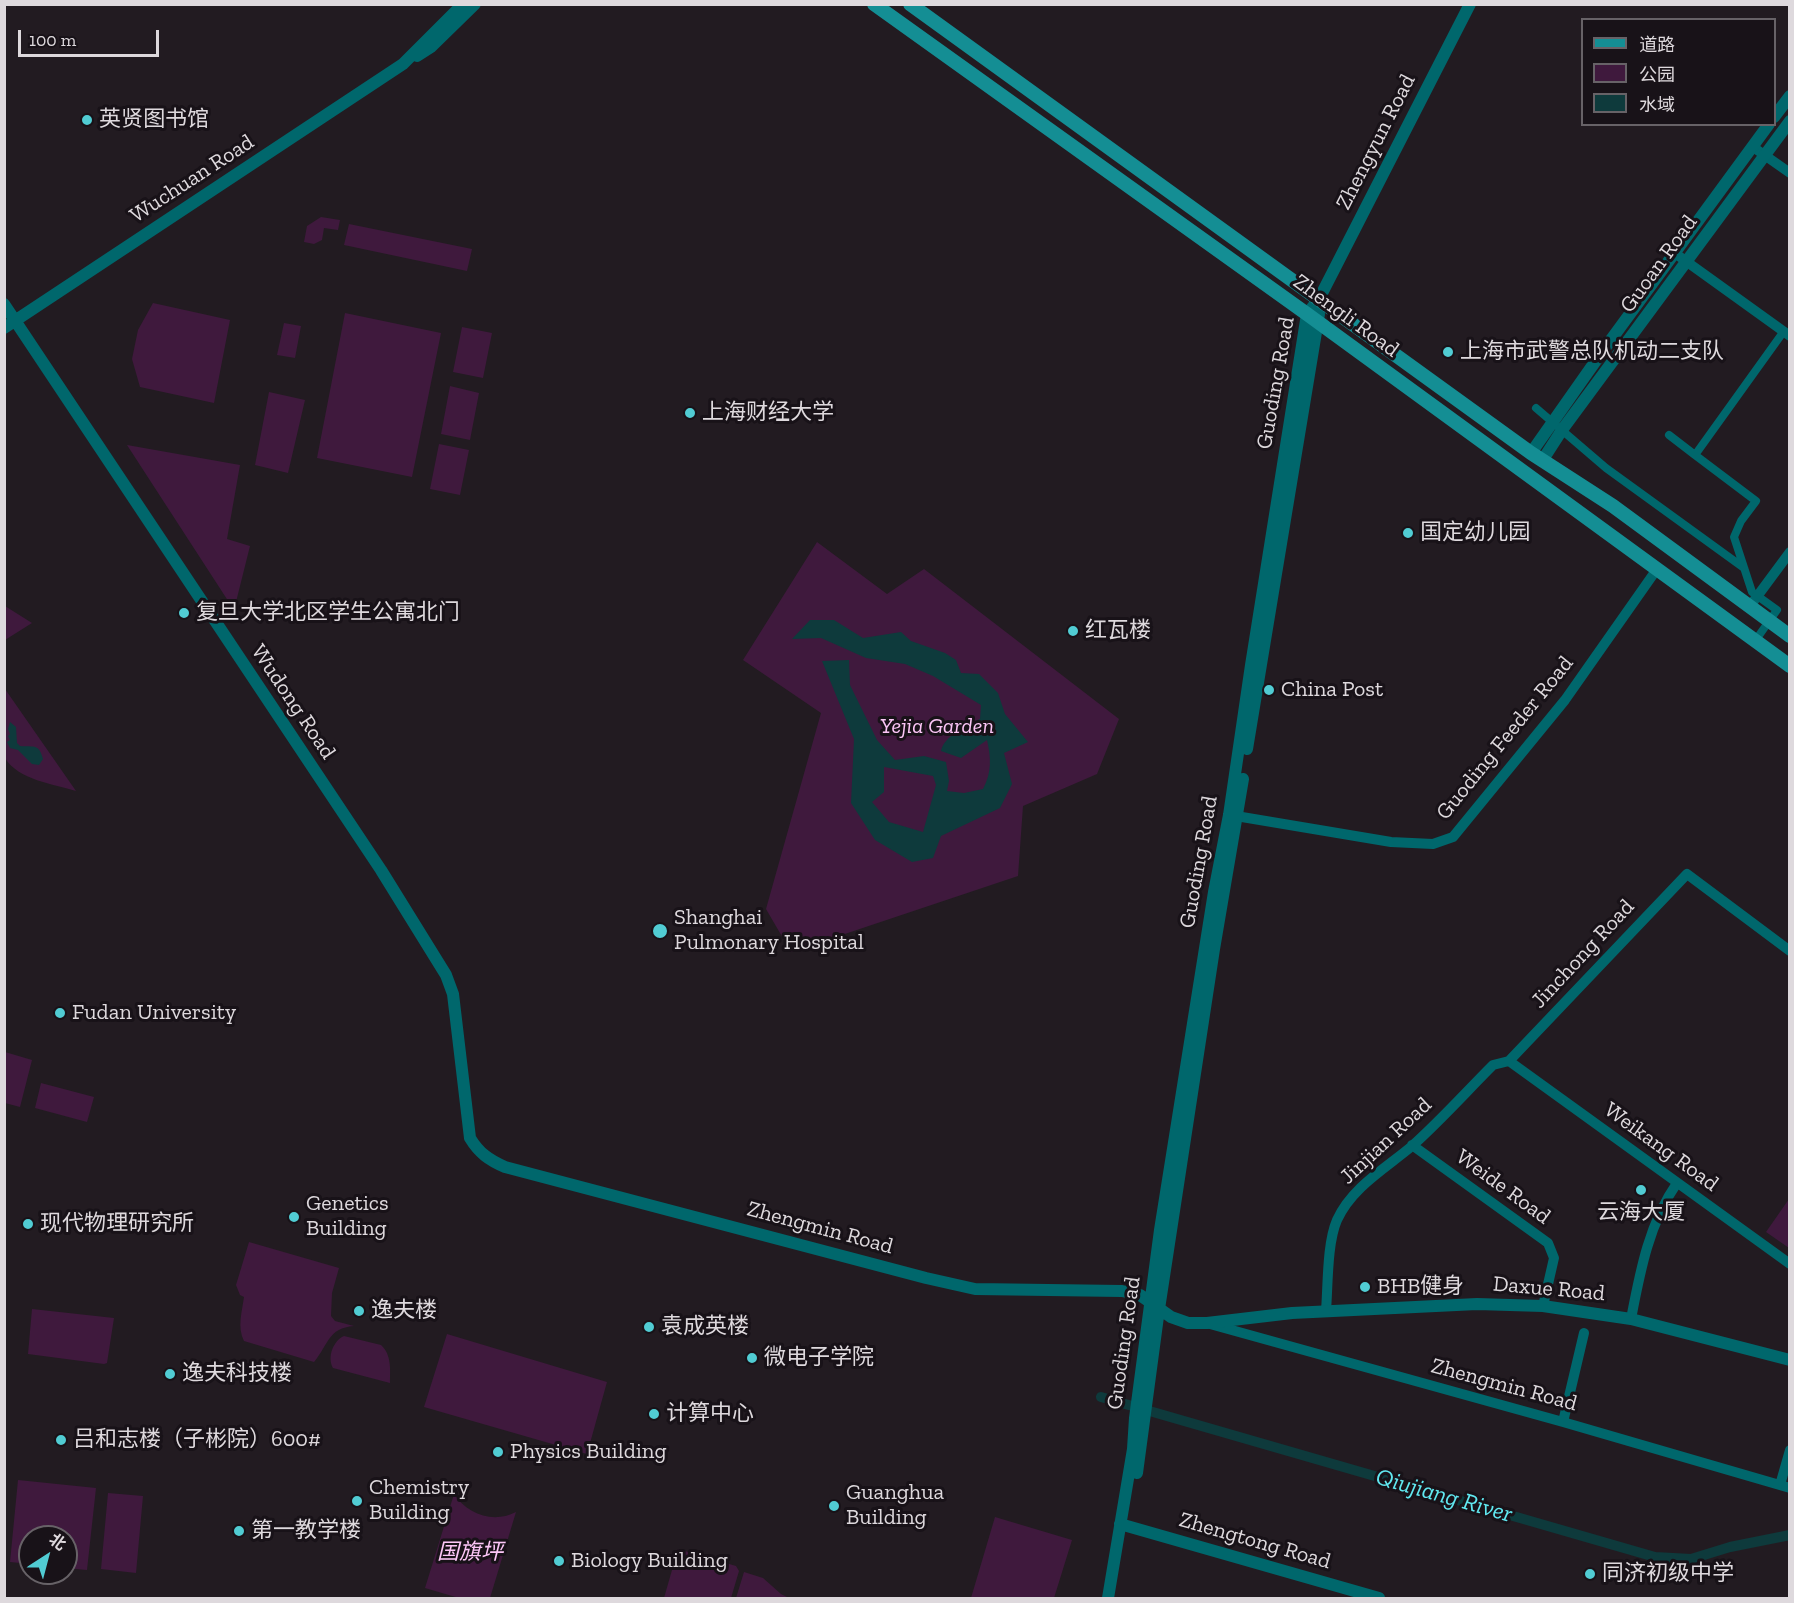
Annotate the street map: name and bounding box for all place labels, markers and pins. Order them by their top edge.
place label: 英贤图书馆 [99,107,209,133]
marker: 英贤图书馆 [80,113,94,127]
place label: 上海市武警总队机动二支队 [1460,339,1724,365]
marker: 上海市武警总队机动二支队 [1441,345,1455,359]
place label: 上海财经大学 [702,400,834,426]
marker: 上海财经大学 [683,406,697,420]
place label: 国定幼儿园 [1420,520,1530,546]
marker: 国定幼儿园 [1401,526,1415,540]
place label: 复旦大学北区学生公寓北门 [196,600,460,626]
marker: 复旦大学北区学生公寓北门 [177,606,191,620]
place label: 红瓦楼 [1085,618,1151,644]
marker: 红瓦楼 [1066,624,1080,638]
place label: China Post [1281,677,1383,703]
marker: China Post [1262,683,1276,697]
place label: Shanghai Pulmonary Hospital [674,905,864,956]
marker: Shanghai Pulmonary Hospital [651,922,669,940]
place label: Fudan University [72,1000,236,1026]
marker: Fudan University [53,1006,67,1020]
marker: 云海大厦 [1634,1183,1648,1197]
place label: Genetics Building [306,1191,389,1242]
place label: 云海大厦 [1597,1200,1685,1226]
marker: Genetics Building [287,1210,301,1224]
place label: 现代物理研究所 [40,1211,194,1237]
marker: 现代物理研究所 [21,1217,35,1231]
place label: BHB健身 [1377,1274,1464,1300]
marker: BHB健身 [1358,1280,1372,1294]
place label: 逸夫楼 [371,1298,437,1324]
marker: 逸夫楼 [352,1304,366,1318]
place label: 袁成英楼 [661,1314,749,1340]
marker: 袁成英楼 [642,1320,656,1334]
place label: 微电子学院 [764,1345,874,1371]
marker: 微电子学院 [745,1351,759,1365]
place label: 逸夫科技楼 [182,1361,292,1387]
marker: 逸夫科技楼 [163,1367,177,1381]
place label: 计算中心 [666,1401,754,1427]
marker: 计算中心 [647,1407,661,1421]
place label: 吕和志楼（子彬院）600# [73,1427,321,1453]
marker: 吕和志楼（子彬院）600# [54,1433,68,1447]
place label: Physics Building [510,1439,667,1465]
marker: Physics Building [491,1445,505,1459]
place label: Chemistry Building [369,1475,469,1526]
place label: Guanghua Building [846,1480,944,1532]
marker: Chemistry Building [350,1494,364,1508]
marker: Guanghua Building [827,1499,841,1513]
place label: 第一教学楼 [251,1518,361,1544]
marker: 第一教学楼 [232,1524,246,1538]
place label: Biology Building [571,1548,728,1574]
marker: Biology Building [552,1554,566,1568]
place label: 同济初级中学 [1602,1561,1734,1587]
marker: 同济初级中学 [1583,1567,1597,1581]

